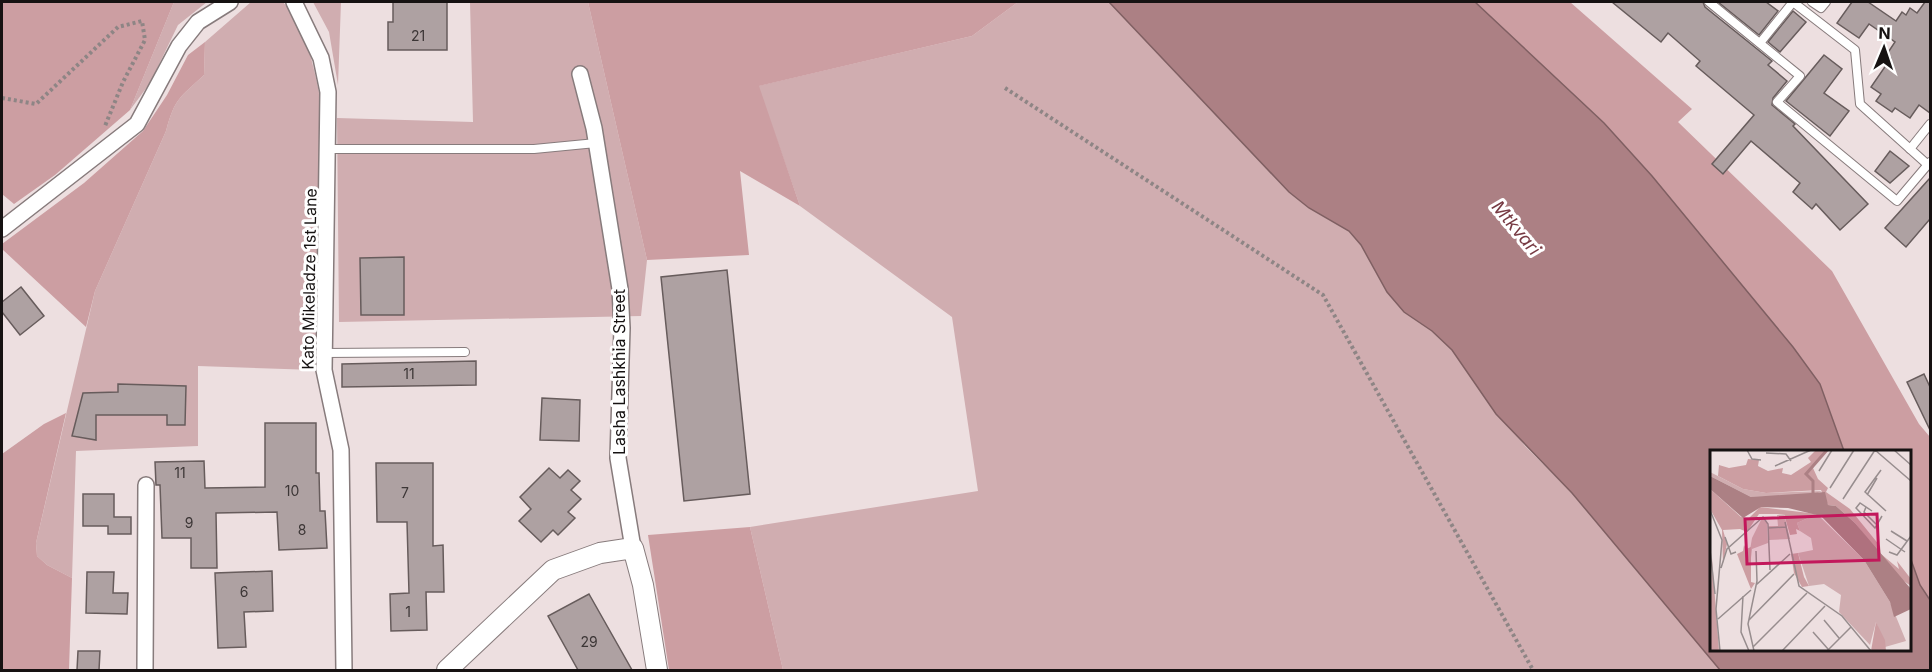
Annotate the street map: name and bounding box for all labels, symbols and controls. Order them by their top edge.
north arrow [1854,18,1914,78]
text: N [1878,23,1891,43]
house number: 21 [411,27,425,44]
street label: Kato Mikeladze 1st Lane [297,188,321,370]
water label: Mtkvari [1488,196,1546,260]
street label: Lasha Lashkhia Street [609,289,629,455]
house number: 11 [403,365,415,382]
inset map [1710,450,1911,651]
house number: 11 [174,464,186,481]
house number: 10 [285,482,299,499]
house number: 7 [401,484,409,501]
house number: 9 [185,514,193,531]
house number: 8 [298,521,306,538]
house number: 6 [240,583,248,600]
house number: 1 [405,603,411,620]
house number: 29 [580,633,598,650]

